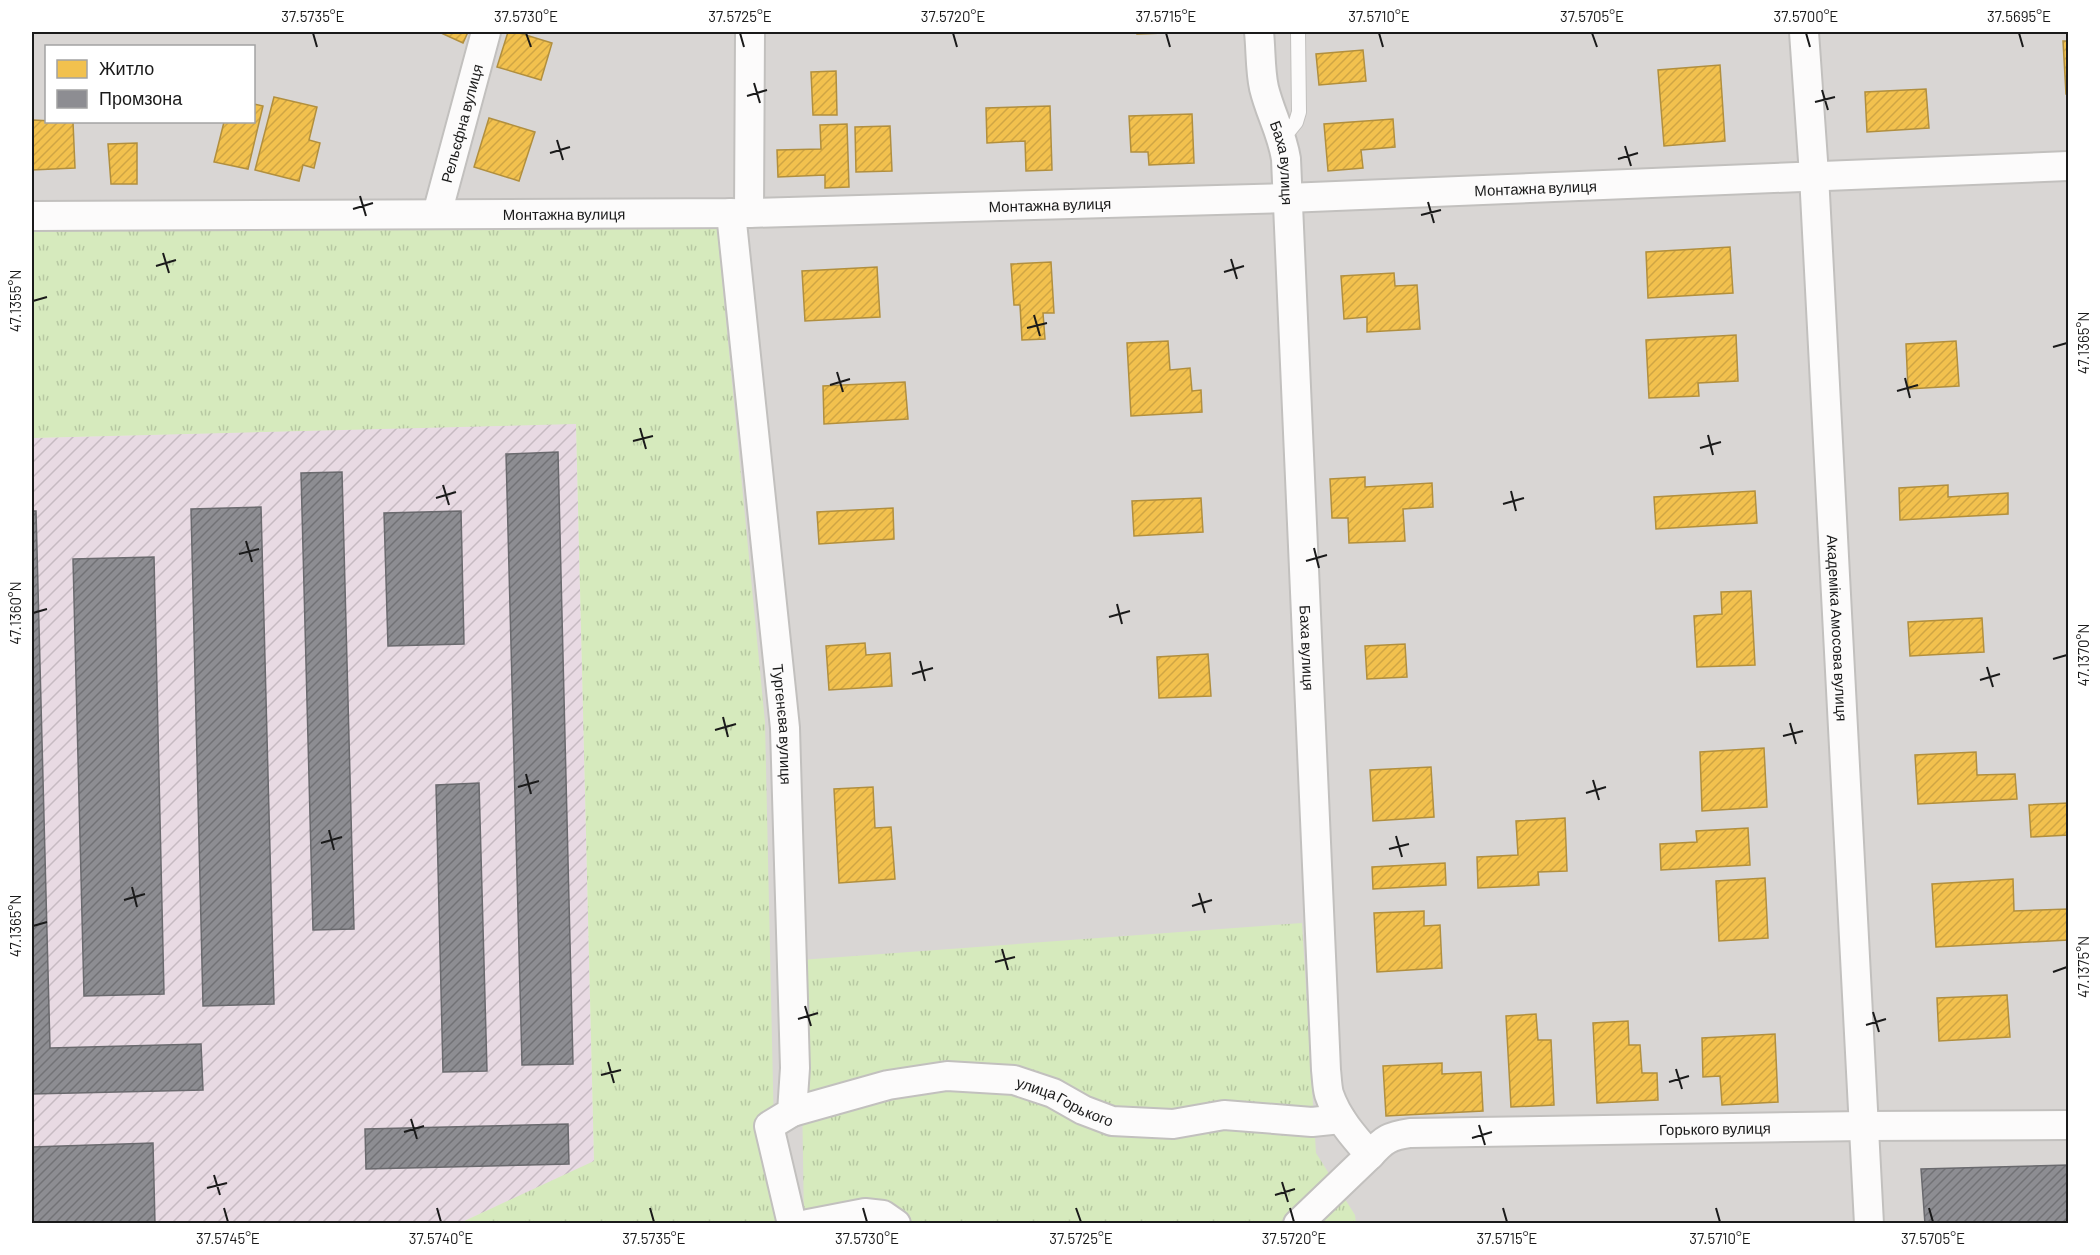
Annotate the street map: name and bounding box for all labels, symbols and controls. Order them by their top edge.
text: 37.5735°E [281,7,345,25]
text: 37.5730°E [494,7,558,25]
text: 37.5725°E [708,7,772,25]
text: 37.5720°E [921,7,985,25]
text: 37.5715°E [1136,7,1196,25]
text: 37.5710°E [1348,7,1410,25]
text: 37.5705°E [1560,7,1624,25]
text: 37.5700°E [1774,7,1838,25]
text: 37.5695°E [1987,7,2051,25]
legend [45,45,255,123]
text: Житло [99,57,154,79]
street label: Рельєфна вулиця [437,62,486,185]
text: Промзона [99,87,183,109]
street label: Баха вулиця [1267,118,1297,205]
street label: Монтажна вулиця [1474,176,1597,199]
street label: Монтажна вулиця [988,194,1111,215]
street label: Монтажна вулиця [503,205,625,223]
text: 47.1355°N [6,270,24,332]
text: 47.1365°N [2074,312,2092,374]
street label: Академіка Амосова вулиця [1824,534,1852,722]
text: 47.1360°N [6,581,24,645]
street label: Баха вулиця [1297,605,1318,691]
text: 47.1370°N [2074,624,2092,686]
street label: Тургенєва вулиця [769,663,796,785]
text: 47.1365°N [6,895,24,957]
text: 47.1375°N [2074,936,2092,998]
street label: улица Горького [1014,1072,1116,1130]
street label: Горького вулиця [1659,1118,1771,1138]
text: 37.5745°E [196,1229,260,1247]
text: 37.5740°E [409,1229,473,1247]
text: 37.5735°E [622,1229,686,1247]
text: 37.5730°E [835,1229,899,1247]
text: 37.5725°E [1049,1229,1113,1247]
text: 37.5720°E [1262,1229,1326,1247]
text: 37.5715°E [1477,1229,1537,1247]
text: 37.5710°E [1689,1229,1751,1247]
text: 37.5705°E [1901,1229,1965,1247]

